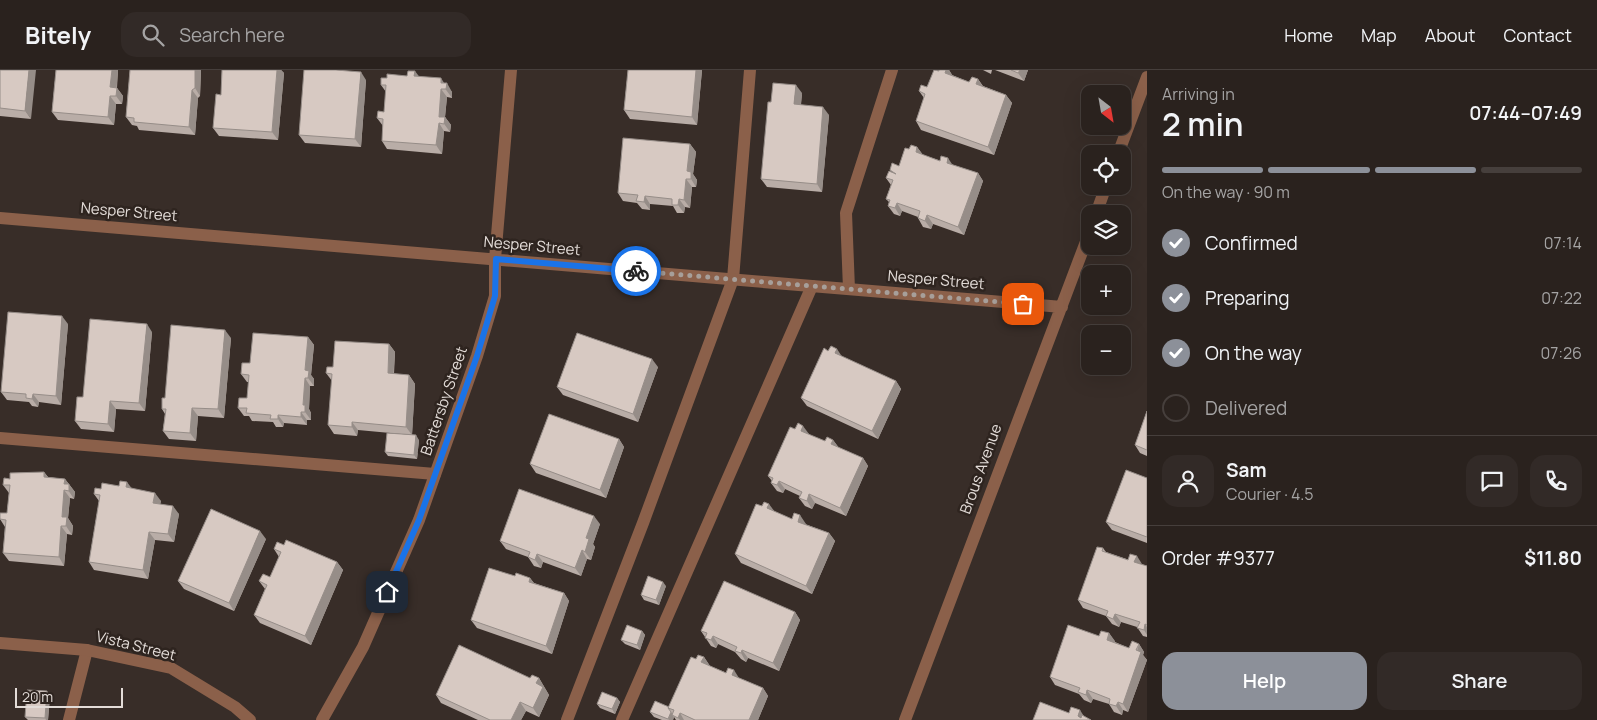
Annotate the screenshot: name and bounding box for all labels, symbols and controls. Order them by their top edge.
search box [121,12,471,57]
text: Bitely [25,18,91,51]
icon: search [139,21,167,49]
text: Search here [179,22,285,48]
text: Home [1284,23,1333,47]
text: Map [1361,23,1397,47]
text: About [1425,23,1475,47]
text: Contact [1503,23,1572,47]
text: Arriving in [1162,83,1235,105]
north arrow [1081,85,1131,135]
map controls [1081,85,1131,375]
text: 07:44–07:49 [1469,100,1582,126]
text: 2 min [1162,102,1244,146]
button: locate [1081,145,1131,195]
text: On the way · 90 m [1162,181,1290,203]
street label: Nesper Street [80,197,178,226]
button: layers [1081,205,1131,255]
icon: check [1162,229,1190,257]
text: Confirmed [1205,230,1298,256]
street label: Nesper Street [483,231,581,260]
text: 07:14 [1544,232,1582,254]
courier [611,246,661,296]
icon: bike [622,257,650,285]
street label: Nesper Street [887,265,985,294]
button: + [1081,265,1131,315]
pin [1002,283,1044,325]
icon: check [1162,284,1190,312]
text: Preparing [1205,285,1290,311]
text: 07:22 [1541,287,1582,309]
icon: bag [1009,290,1037,318]
button: − [1081,325,1131,375]
icon: check [1162,339,1190,367]
text: On the way [1205,340,1302,366]
text: 07:26 [1540,342,1582,364]
street label: Battersby Street [415,344,472,458]
text: Delivered [1205,395,1287,421]
street label: Brous Avenue [955,421,1007,517]
button: person [1162,455,1214,507]
button: chat [1466,455,1518,507]
button: phone [1530,455,1582,507]
text: Sam [1226,457,1267,483]
text: Courier · 4.5 [1226,483,1313,505]
text: Order #9377 [1162,545,1275,571]
text: $11.80 [1524,545,1582,571]
pin [366,571,408,613]
icon: home [373,578,401,606]
street label: Vista Street [94,625,178,666]
button: Help [1162,652,1367,710]
button: Share [1377,652,1582,710]
scale bar [15,685,122,708]
text: 20 m [22,687,53,706]

